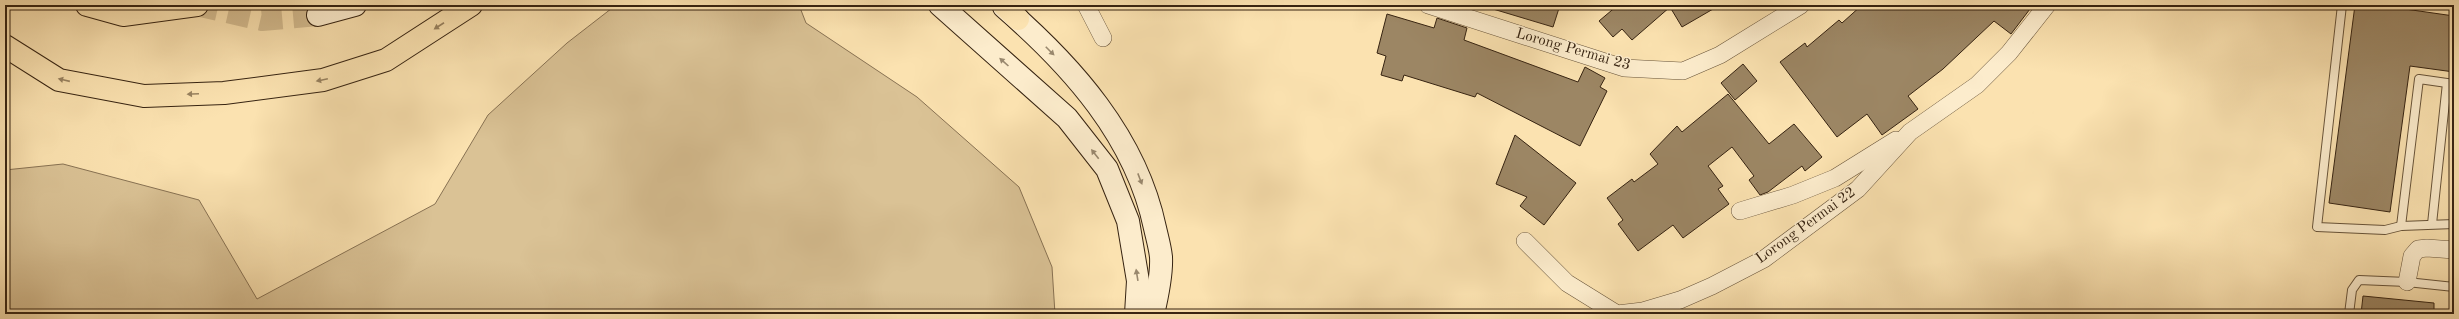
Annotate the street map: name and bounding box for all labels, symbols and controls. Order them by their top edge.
one-way arrow [433,22,444,30]
street label: Lorong Permai 23 [1514,26,1632,74]
one-way arrow [1045,46,1055,56]
one-way arrow [999,57,1009,67]
one-way arrow [58,77,70,83]
one-way arrow [315,77,328,83]
one-way arrow [186,91,199,97]
one-way arrow [1091,149,1100,160]
one-way arrow [1137,174,1143,186]
street label: Lorong Permai 22 [1753,185,1859,267]
one-way arrow [1134,269,1140,281]

